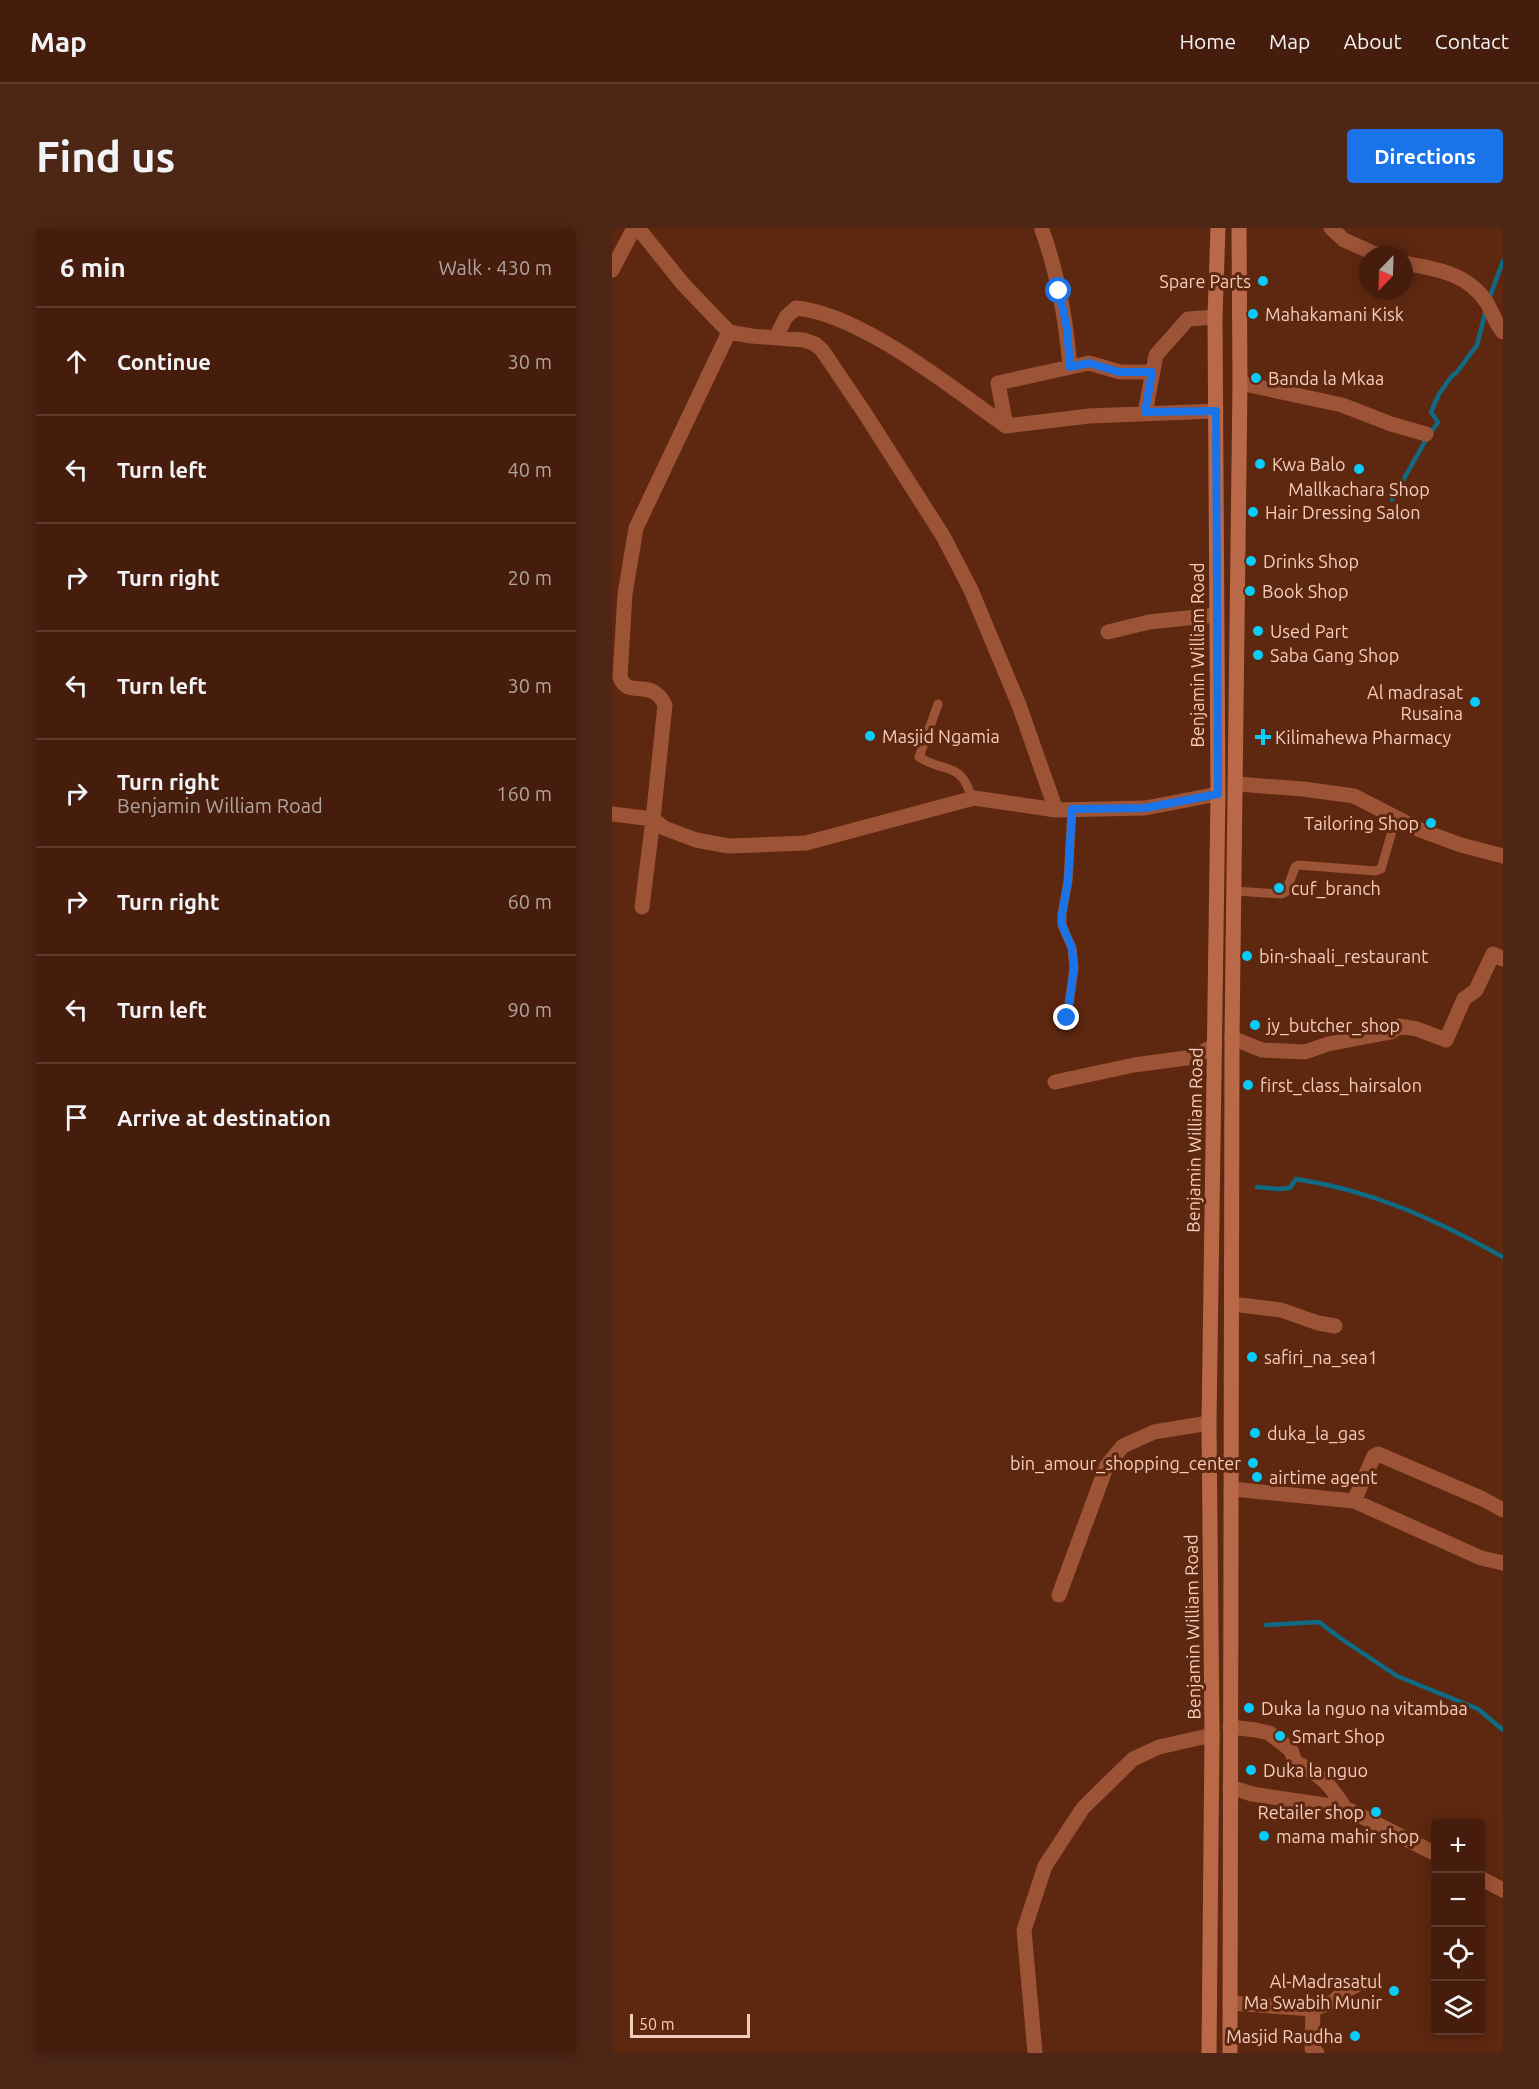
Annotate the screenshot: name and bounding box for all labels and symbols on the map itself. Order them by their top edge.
north arrow [1359,246,1413,300]
place label: Spare Parts [1159,271,1251,291]
marker: Spare Parts [1256,274,1270,288]
route start [1045,277,1071,303]
place label: Mahakamani Kisk [1265,304,1404,324]
marker: Mahakamani Kisk [1246,307,1260,321]
place label: Banda la Mkaa [1268,368,1384,388]
marker: Banda la Mkaa [1249,371,1263,385]
place label: Kwa Balo [1272,454,1346,474]
marker: Kwa Balo [1253,457,1267,471]
marker: Mallkachara Shop [1352,462,1366,476]
place label: Mallkachara Shop [1288,479,1430,499]
place label: Hair Dressing Salon [1265,502,1421,522]
marker: Hair Dressing Salon [1246,505,1260,519]
place label: Drinks Shop [1263,551,1359,571]
marker: Drinks Shop [1244,554,1258,568]
street label: Benjamin William Road [1187,562,1207,748]
place label: Book Shop [1262,581,1348,601]
marker: Book Shop [1243,584,1257,598]
place label: Used Part [1270,621,1348,641]
marker: Used Part [1251,624,1265,638]
place label: Saba Gang Shop [1270,645,1399,665]
marker: Saba Gang Shop [1251,648,1265,662]
place label: Al madrasat Rusaina [1367,682,1463,723]
marker: Al madrasat Rusaina [1468,695,1482,709]
place label: Masjid Ngamia [882,726,1000,746]
place label: Kilimahewa Pharmacy [1275,727,1452,747]
marker: Masjid Ngamia [863,729,877,743]
marker: Kilimahewa Pharmacy [1256,730,1270,744]
place label: Tailoring Shop [1304,813,1419,833]
marker: Tailoring Shop [1424,816,1438,830]
place label: cuf_branch [1291,878,1381,899]
marker: cuf_branch [1272,881,1286,895]
place label: bin-shaali_restaurant [1259,946,1428,967]
marker: bin-shaali_restaurant [1240,949,1254,963]
route end [1053,1004,1079,1030]
place label: jy_butcher_shop [1265,1015,1400,1036]
marker: jy_butcher_shop [1248,1018,1262,1032]
street label: Benjamin William Road [1182,1047,1206,1233]
place label: first_class_hairsalon [1260,1075,1422,1096]
marker: first_class_hairsalon [1241,1078,1255,1092]
place label: safiri_na_sea1 [1264,1347,1378,1368]
marker: safiri_na_sea1 [1245,1350,1259,1364]
place label: duka_la_gas [1267,1423,1365,1444]
marker: duka_la_gas [1248,1426,1262,1440]
place label: bin_amour_shopping_center [1010,1453,1241,1474]
marker: bin_amour_shopping_center [1246,1456,1260,1470]
place label: airtime agent [1269,1467,1377,1487]
marker: airtime agent [1250,1470,1264,1484]
street label: Benjamin William Road [1180,1534,1204,1720]
place label: Duka la nguo na vitambaa [1261,1698,1468,1718]
marker: Duka la nguo na vitambaa [1242,1701,1256,1715]
place label: Smart Shop [1292,1726,1385,1746]
marker: Smart Shop [1273,1729,1287,1743]
place label: Duka la nguo [1263,1760,1368,1780]
marker: Duka la nguo [1244,1763,1258,1777]
place label: Retailer shop [1257,1802,1364,1822]
marker: Retailer shop [1369,1805,1383,1819]
place label: mama mahir shop [1276,1826,1419,1846]
marker: mama mahir shop [1257,1829,1271,1843]
place label: Al-Madrasatul Ma Swabih Munir [1244,1971,1382,2012]
marker: Al-Madrasatul Ma Swabih Munir [1387,1984,1401,1998]
scale bar [630,2011,750,2038]
place label: Masjid Raudha [1226,2026,1343,2046]
marker: Masjid Raudha [1348,2029,1362,2043]

